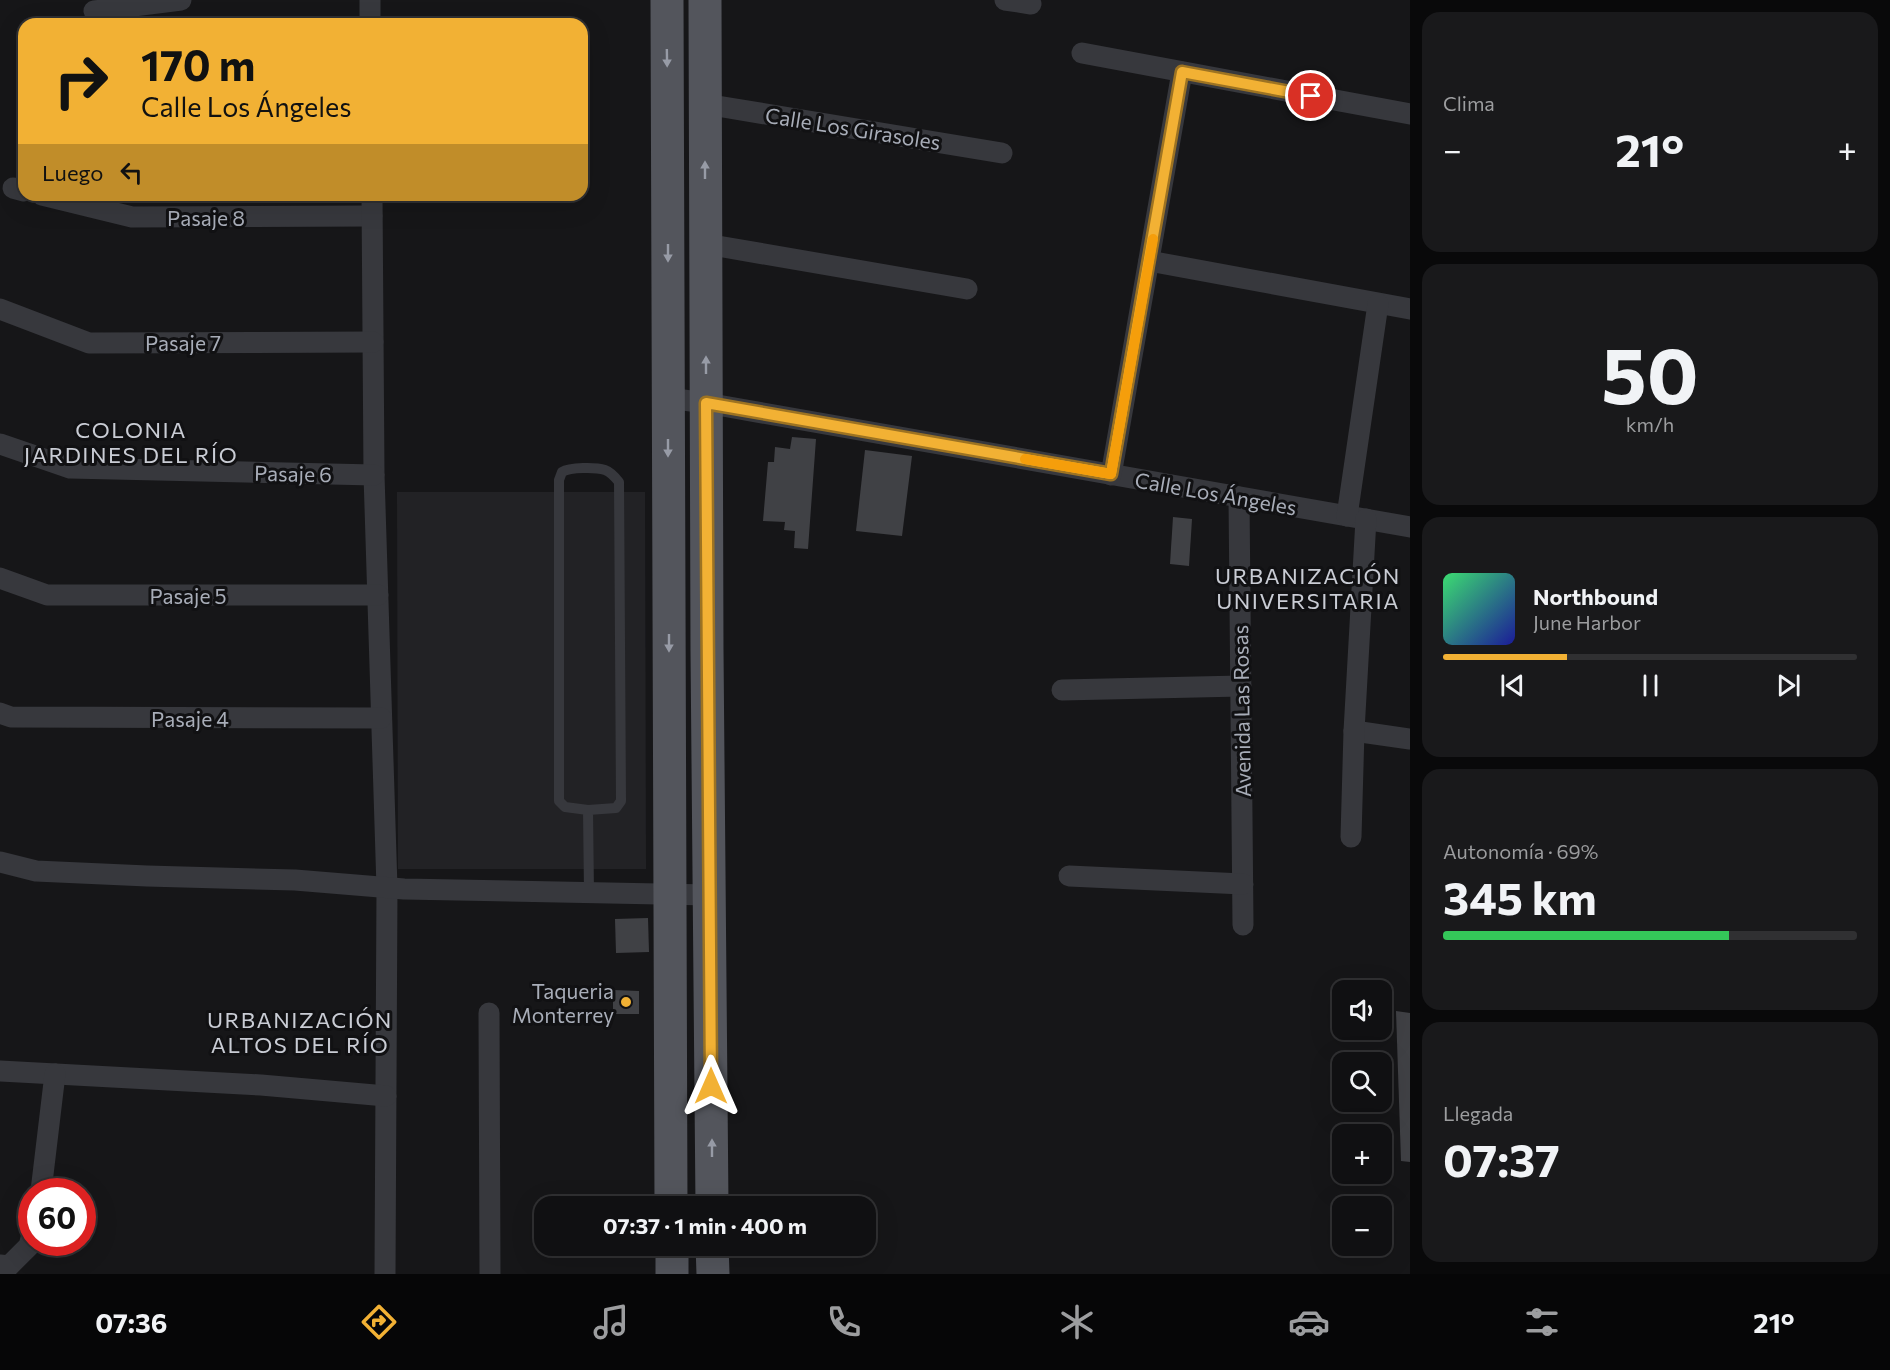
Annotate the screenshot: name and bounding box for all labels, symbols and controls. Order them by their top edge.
text: 170 m [141,38,255,90]
icon: right [42,42,120,120]
one-way arrow [662,49,672,68]
pin [1285,70,1336,121]
icon: arrive [1294,79,1327,112]
text: Calle Los Ángeles [141,90,352,123]
text: Clima [1443,91,1495,115]
street label: Calle Los Girasoles [764,102,942,154]
text: 21° [1615,121,1684,176]
text: − [1443,128,1462,169]
text: + [1838,128,1857,169]
icon: left [115,156,148,189]
text: Luego [42,159,103,186]
one-way arrow [700,160,710,179]
street label: Pasaje 8 [167,205,245,230]
one-way arrow [663,244,673,263]
text: 50 [1601,325,1699,420]
street label: Pasaje 7 [145,330,221,355]
one-way arrow [701,355,711,374]
text: km/h [1626,412,1674,436]
district label: COLONIA JARDINES DEL RÍO [24,416,238,468]
one-way arrow [663,439,673,458]
street label: Pasaje 6 [254,460,332,486]
street label: Calle Los Ángeles [1133,466,1299,520]
district label: URBANIZACIÓN UNIVERSITARIA [1215,562,1401,614]
street label: Pasaje 5 [149,583,227,608]
text: Northbound [1533,583,1658,610]
text: June Harbor [1533,610,1641,634]
street label: Avenida Las Rosas [1227,625,1255,797]
one-way arrow [664,634,674,653]
icon: previous [1496,669,1529,702]
icon: pause [1634,669,1667,702]
icon: next [1772,669,1805,702]
street label: Pasaje 4 [151,706,229,731]
text: Autonomía · 69% [1443,839,1598,863]
text: 345 km [1443,869,1597,924]
place label: Taqueria Monterrey [512,978,614,1027]
map controls [1332,980,1392,1256]
button: sound [1332,980,1392,1040]
marker: Taqueria Monterrey [619,995,633,1009]
district label: URBANIZACIÓN ALTOS DEL RÍO [207,1006,393,1058]
button: search [1332,1052,1392,1112]
position arrow [679,1054,743,1118]
text: Llegada [1443,1101,1513,1125]
button: + [1332,1124,1392,1184]
text: 07:37 [1443,1131,1560,1186]
one-way arrow [707,1138,717,1157]
speed limit sign: 60 [18,1178,96,1256]
button: − [1332,1196,1392,1256]
text: 07:37 · 1 min · 400 m [603,1212,807,1239]
icon: directions [358,1301,400,1343]
icon: music [590,1301,632,1343]
icon: phone [823,1301,865,1343]
icon: climate [1056,1301,1098,1343]
icon: car [1288,1301,1330,1343]
icon: filters [1521,1301,1563,1343]
text: 07:36 [95,1306,167,1339]
text: 21° [1753,1306,1795,1339]

